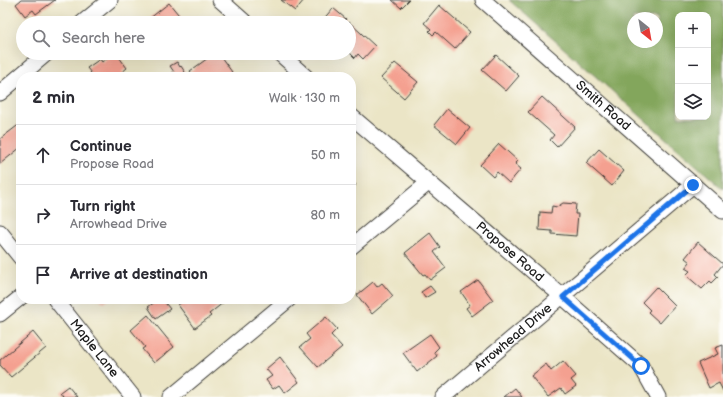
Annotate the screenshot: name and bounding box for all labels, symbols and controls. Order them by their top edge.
north arrow [627,12,663,48]
map controls [675,12,711,120]
button: + [675,12,711,48]
search box [16,16,356,60]
icon: search [30,27,52,49]
text: Search here [62,29,145,48]
button: − [675,48,711,84]
street label: Smith Road [572,77,634,134]
button: layers [675,84,711,120]
text: 2 min [32,88,75,108]
text: Walk · 130 m [269,90,340,106]
text: Continue [70,137,132,156]
icon: ahead [32,144,54,166]
text: 50 m [311,147,340,163]
text: Propose Road [70,156,154,172]
route end [684,176,702,194]
text: Turn right [70,197,135,216]
icon: right [32,204,54,226]
text: 80 m [311,207,340,223]
text: Arrowhead Drive [70,216,167,232]
street label: Propose Road [473,218,547,285]
icon: arrive [32,264,54,286]
text: Arrive at destination [70,265,208,284]
street label: Arrowhead Drive [471,300,556,375]
street label: Maple Lane [66,316,122,381]
route start [632,357,650,375]

